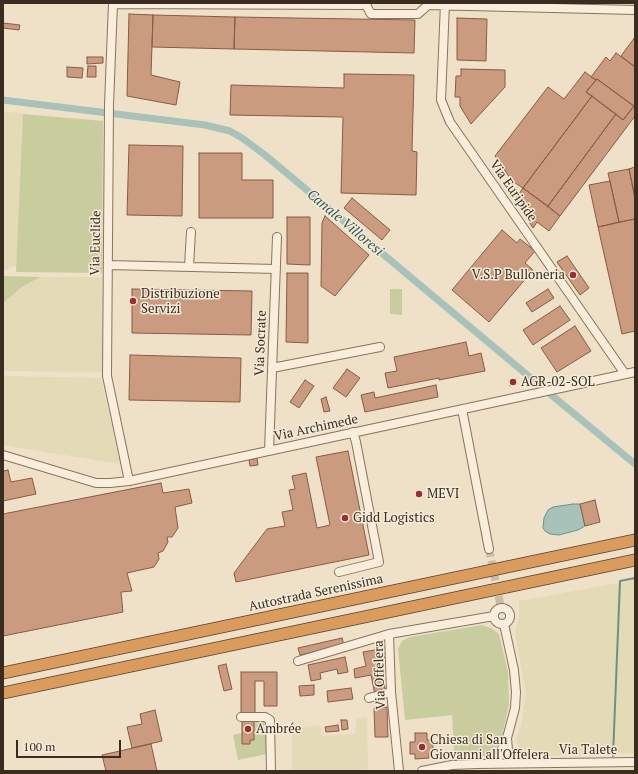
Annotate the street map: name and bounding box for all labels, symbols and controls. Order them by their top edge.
street label: Via Euripide [486,157,540,225]
water label: Canale Villoresi [303,186,387,260]
street label: Via Euclide [88,210,104,276]
place label: V.S.P Bulloneria [472,267,565,283]
marker: V.S.P Bulloneria [568,270,578,280]
place label: Distribuzione Servizi [141,286,220,317]
marker: Distribuzione Servizi [128,296,138,306]
street label: Via Socrate [252,310,270,376]
place label: AGR-02-SOL [521,374,595,390]
marker: AGR-02-SOL [508,377,518,387]
street label: Via Archimede [273,411,359,445]
place label: MEVI [427,486,459,502]
marker: MEVI [414,489,424,499]
place label: Gidd Logistics [353,510,435,526]
marker: Gidd Logistics [340,513,350,523]
street label: Autostrada Serenissima [247,571,385,615]
street label: Via Offelera [371,640,389,710]
place label: Ambrée [256,721,301,737]
marker: Ambrée [243,724,253,734]
scale bar [18,732,123,758]
place label: Chiesa di San Giovanni all'Offelera [430,732,549,763]
text: 100 m [23,739,55,754]
marker: Chiesa di San Giovanni all'Offelera [417,742,427,752]
street label: Via Talete [559,742,617,758]

